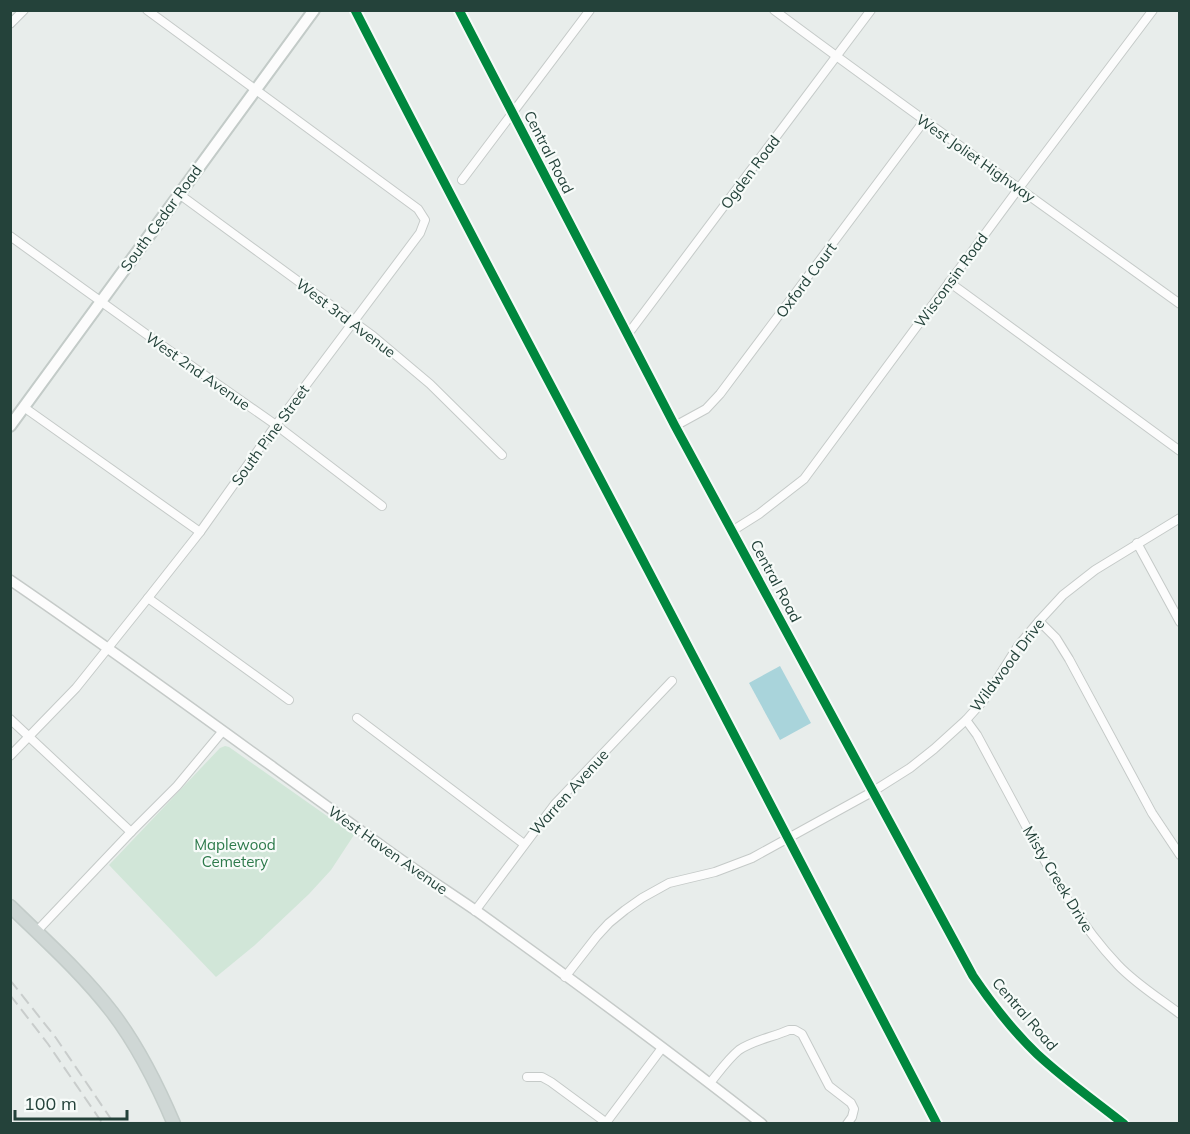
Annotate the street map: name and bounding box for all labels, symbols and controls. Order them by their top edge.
street label: Central Road [520,107,578,197]
street label: West Joliet Highway [913,110,1039,206]
street label: Ogden Road [716,131,784,213]
street label: South Cedar Road [116,161,206,275]
street label: Wisconsin Road [910,229,992,331]
street label: Oxford Court [772,239,840,321]
street label: West 3rd Avenue [292,274,400,362]
street label: West 2nd Avenue [142,328,254,414]
street label: South Pine Street [227,381,313,489]
street label: Central Road [746,537,806,625]
street label: Wildwood Drive [966,615,1048,715]
street label: Warren Avenue [526,745,612,839]
street label: West Haven Avenue [324,802,452,898]
street label: Misty Creek Drive [1019,822,1097,936]
park label: Maplewood Cemetery [194,835,276,871]
street label: Central Road [988,974,1062,1054]
scale bar [15,1083,128,1121]
text: 100 m [24,1092,77,1115]

